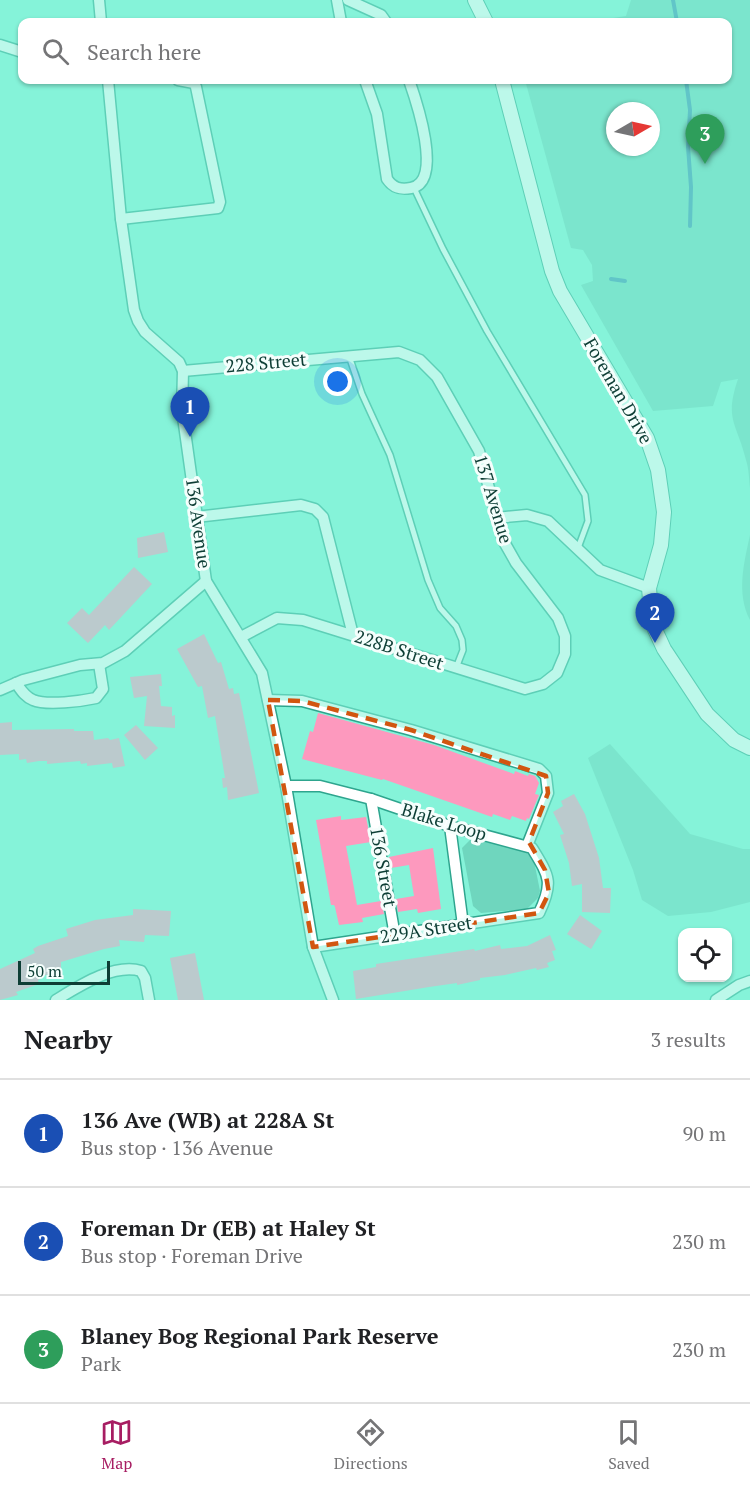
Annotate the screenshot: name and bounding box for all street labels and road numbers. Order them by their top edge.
street label: Foreman Drive [579,333,659,448]
street label: 228 Street [224,346,308,377]
street label: 137 Avenue [469,451,519,546]
street label: 136 Avenue [181,476,217,570]
street label: 228B Street [352,623,447,675]
street label: Blake Loop [399,797,490,845]
street label: 136 Street [365,825,403,909]
street label: 229A Street [378,910,474,948]

